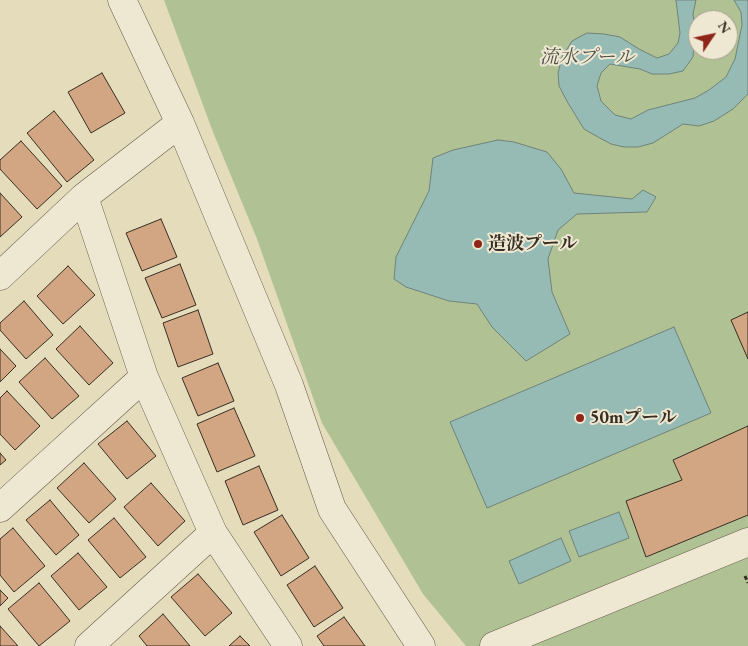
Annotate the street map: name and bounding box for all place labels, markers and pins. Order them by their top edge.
place label: 造波プール [488,233,577,255]
marker: 造波プール [472,238,484,250]
place label: 50mプール [590,407,677,429]
marker: 50mプール [574,412,586,424]

